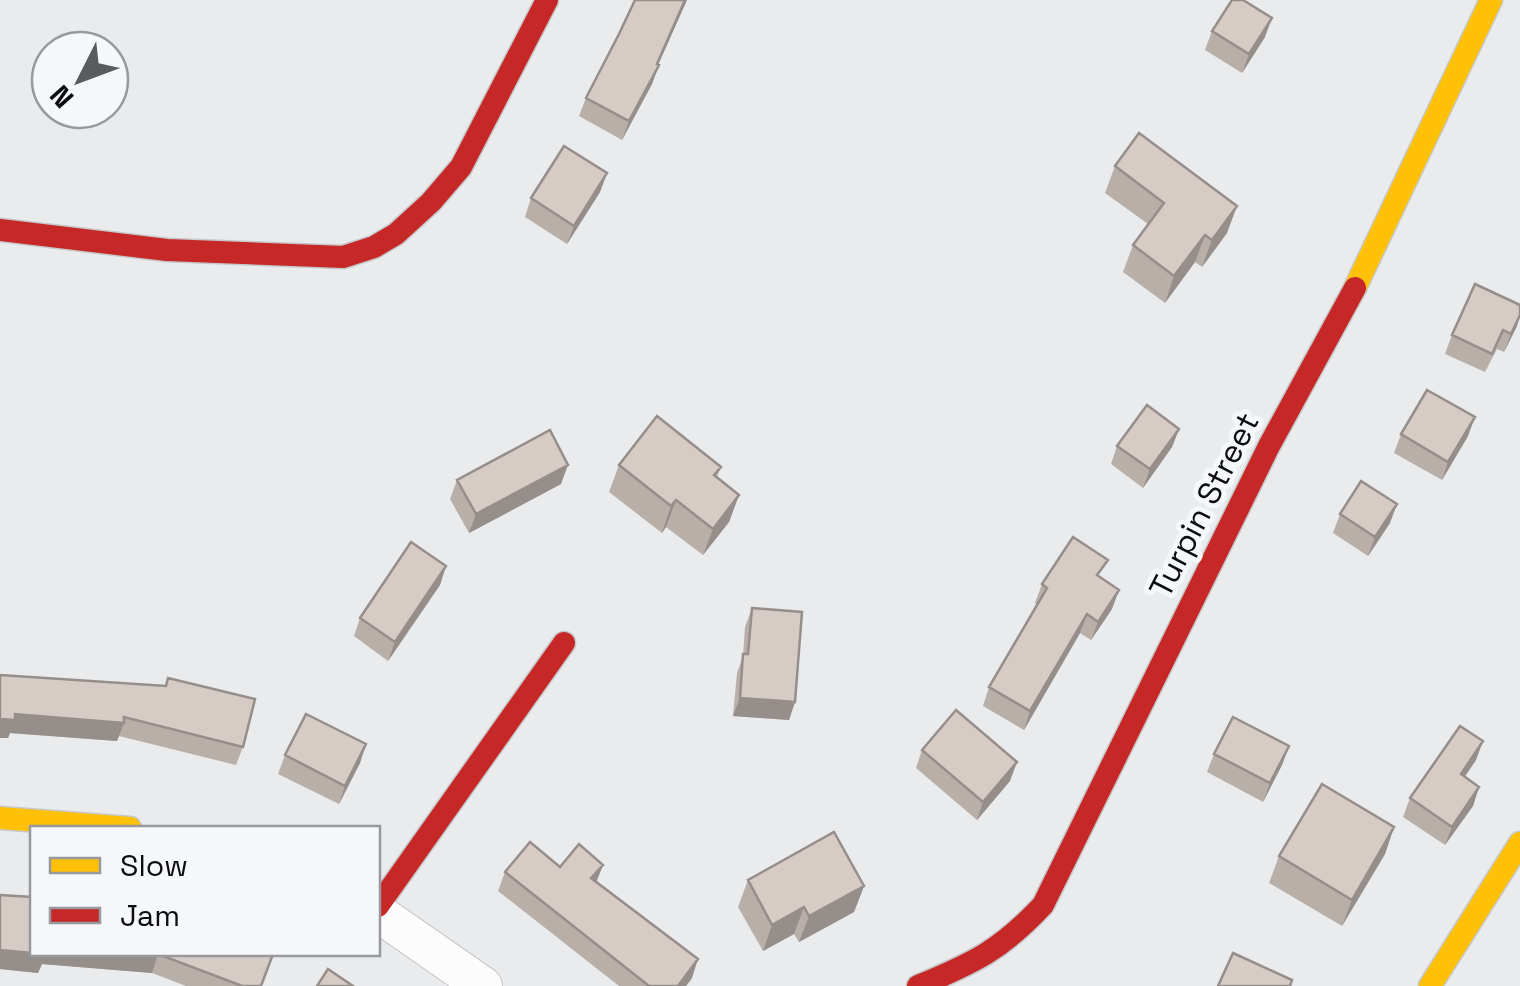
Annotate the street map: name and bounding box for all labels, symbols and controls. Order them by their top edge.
north arrow [30,30,130,130]
text: N [42,78,81,116]
street label: Turpin Street [1140,406,1268,604]
legend [30,826,380,956]
text: Slow [120,846,188,885]
text: Jam [120,896,180,935]

